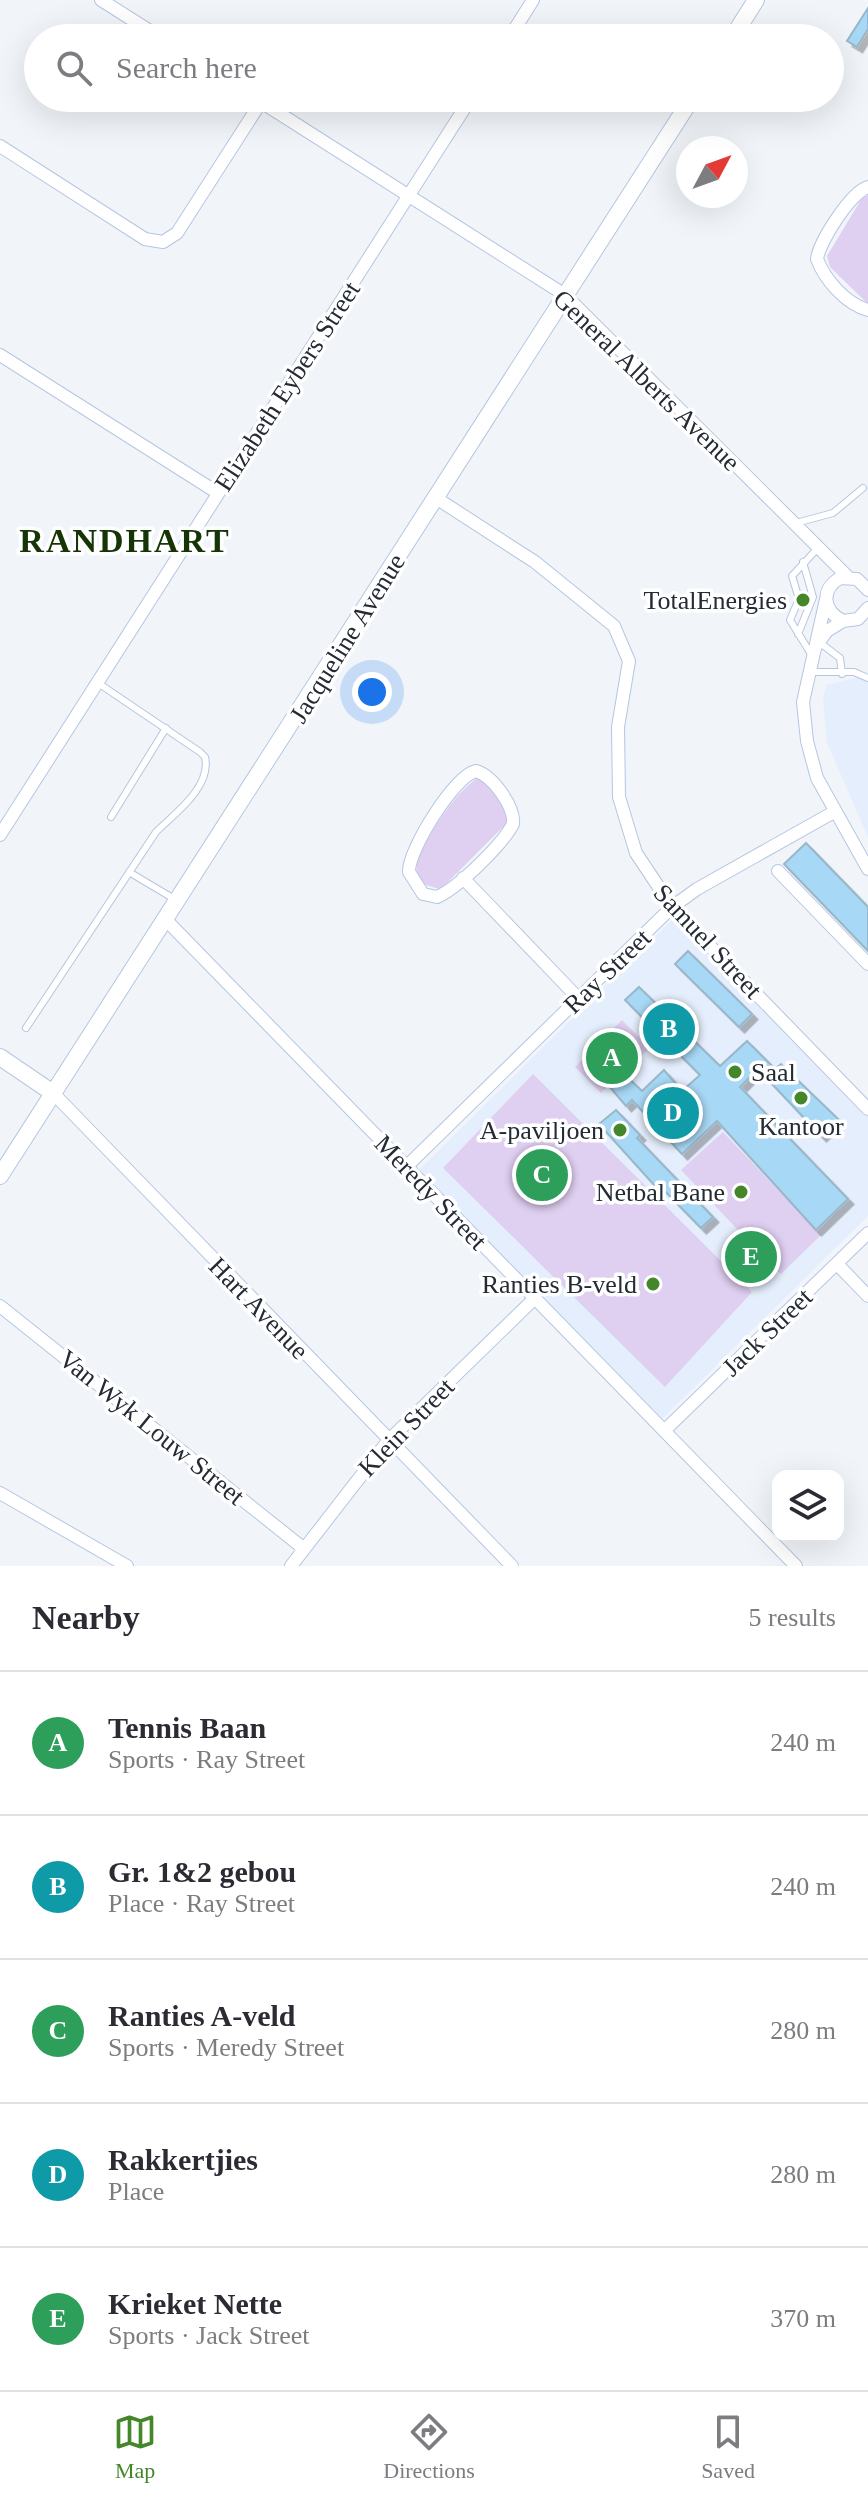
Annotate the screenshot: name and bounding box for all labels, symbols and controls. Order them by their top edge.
search box [24,24,844,112]
icon: search [52,46,96,90]
text: Search here [116,51,257,84]
north arrow [676,136,748,208]
street label: Elizabeth Eybers Street [209,275,366,497]
street label: General Alberts Avenue [547,284,746,477]
district label: RANDHART [19,522,231,559]
street label: Jacqueline Avenue [284,548,411,728]
place label: TotalEnergies [643,586,787,615]
marker: TotalEnergies [794,591,812,609]
your location [352,672,392,712]
street label: Samuel Street [648,878,768,1005]
street label: Ray Street [558,923,657,1020]
pin: B [643,999,695,1059]
pin: A [586,1028,638,1088]
place label: Saal [751,1058,796,1087]
marker: Saal [726,1063,744,1081]
pin: D [647,1083,699,1143]
marker: Kantoor [792,1089,810,1107]
place label: Kantoor [758,1112,844,1141]
place label: A-paviljoen [480,1116,604,1145]
marker: A-paviljoen [611,1121,629,1139]
street label: Meredy Street [369,1129,493,1256]
pin: C [516,1145,568,1205]
place label: Netbal Bane [596,1178,725,1207]
marker: Netbal Bane [732,1183,750,1201]
pin: E [725,1227,777,1287]
street label: Hart Avenue [203,1251,314,1365]
place label: Ranties B-veld [482,1270,637,1299]
marker: Ranties B-veld [644,1275,662,1293]
street label: Jack Street [717,1282,819,1382]
street label: Van Wyk Louw Street [53,1344,251,1511]
street label: Klein Street [353,1372,461,1482]
map controls [772,1470,844,1542]
button: layers [772,1470,844,1542]
text: Nearby [32,1599,140,1636]
text: 5 results [749,1603,836,1632]
text: Tennis Baan [108,1711,266,1744]
text: A [49,1728,67,1757]
text: 240 m [770,1728,836,1757]
text: Sports · Ray Street [108,1745,305,1774]
text: Gr. 1&2 gebou [108,1855,296,1888]
text: B [49,1872,67,1901]
text: 240 m [770,1872,836,1901]
text: Place · Ray Street [108,1889,295,1918]
text: Ranties A-veld [108,1999,296,2032]
text: C [49,2016,67,2045]
text: 280 m [770,2016,836,2045]
text: Sports · Meredy Street [108,2033,344,2062]
text: Rakkertjies [108,2143,258,2176]
text: D [49,2160,67,2189]
text: 280 m [770,2160,836,2189]
text: Place [108,2177,164,2206]
text: Krieket Nette [108,2287,282,2320]
text: E [49,2304,67,2333]
text: 370 m [770,2304,836,2333]
text: Sports · Jack Street [108,2321,309,2350]
tab: Map [113,2410,157,2484]
tab: Directions [383,2410,475,2484]
tab: Saved [701,2410,755,2484]

